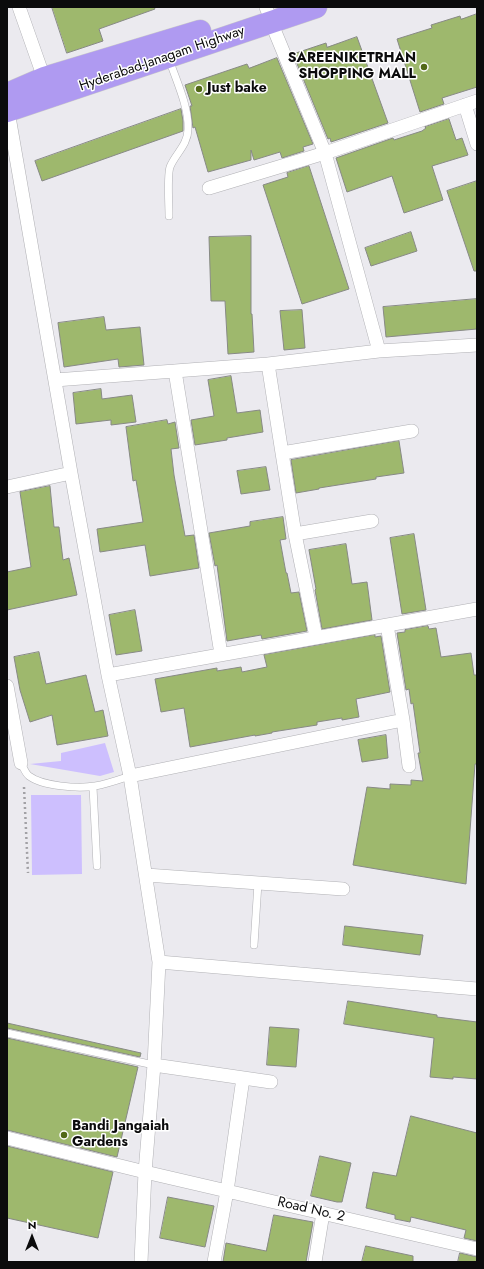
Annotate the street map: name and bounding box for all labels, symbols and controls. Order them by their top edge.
street label: Hyderabad-Janagam Highway [77,23,247,95]
place label: SAREENIKETRHAN SHOPPING MALL [288,51,416,84]
marker: SAREENIKETRHAN SHOPPING MALL [419,62,429,72]
place label: Just bake [207,81,267,97]
marker: Just bake [194,84,204,94]
place label: Bandi Jangaiah Gardens [72,1119,169,1152]
marker: Bandi Jangaiah Gardens [59,1130,69,1140]
street label: Road No. 2 [276,1194,346,1226]
north arrow [12,1217,52,1257]
text: N [28,1217,36,1233]

